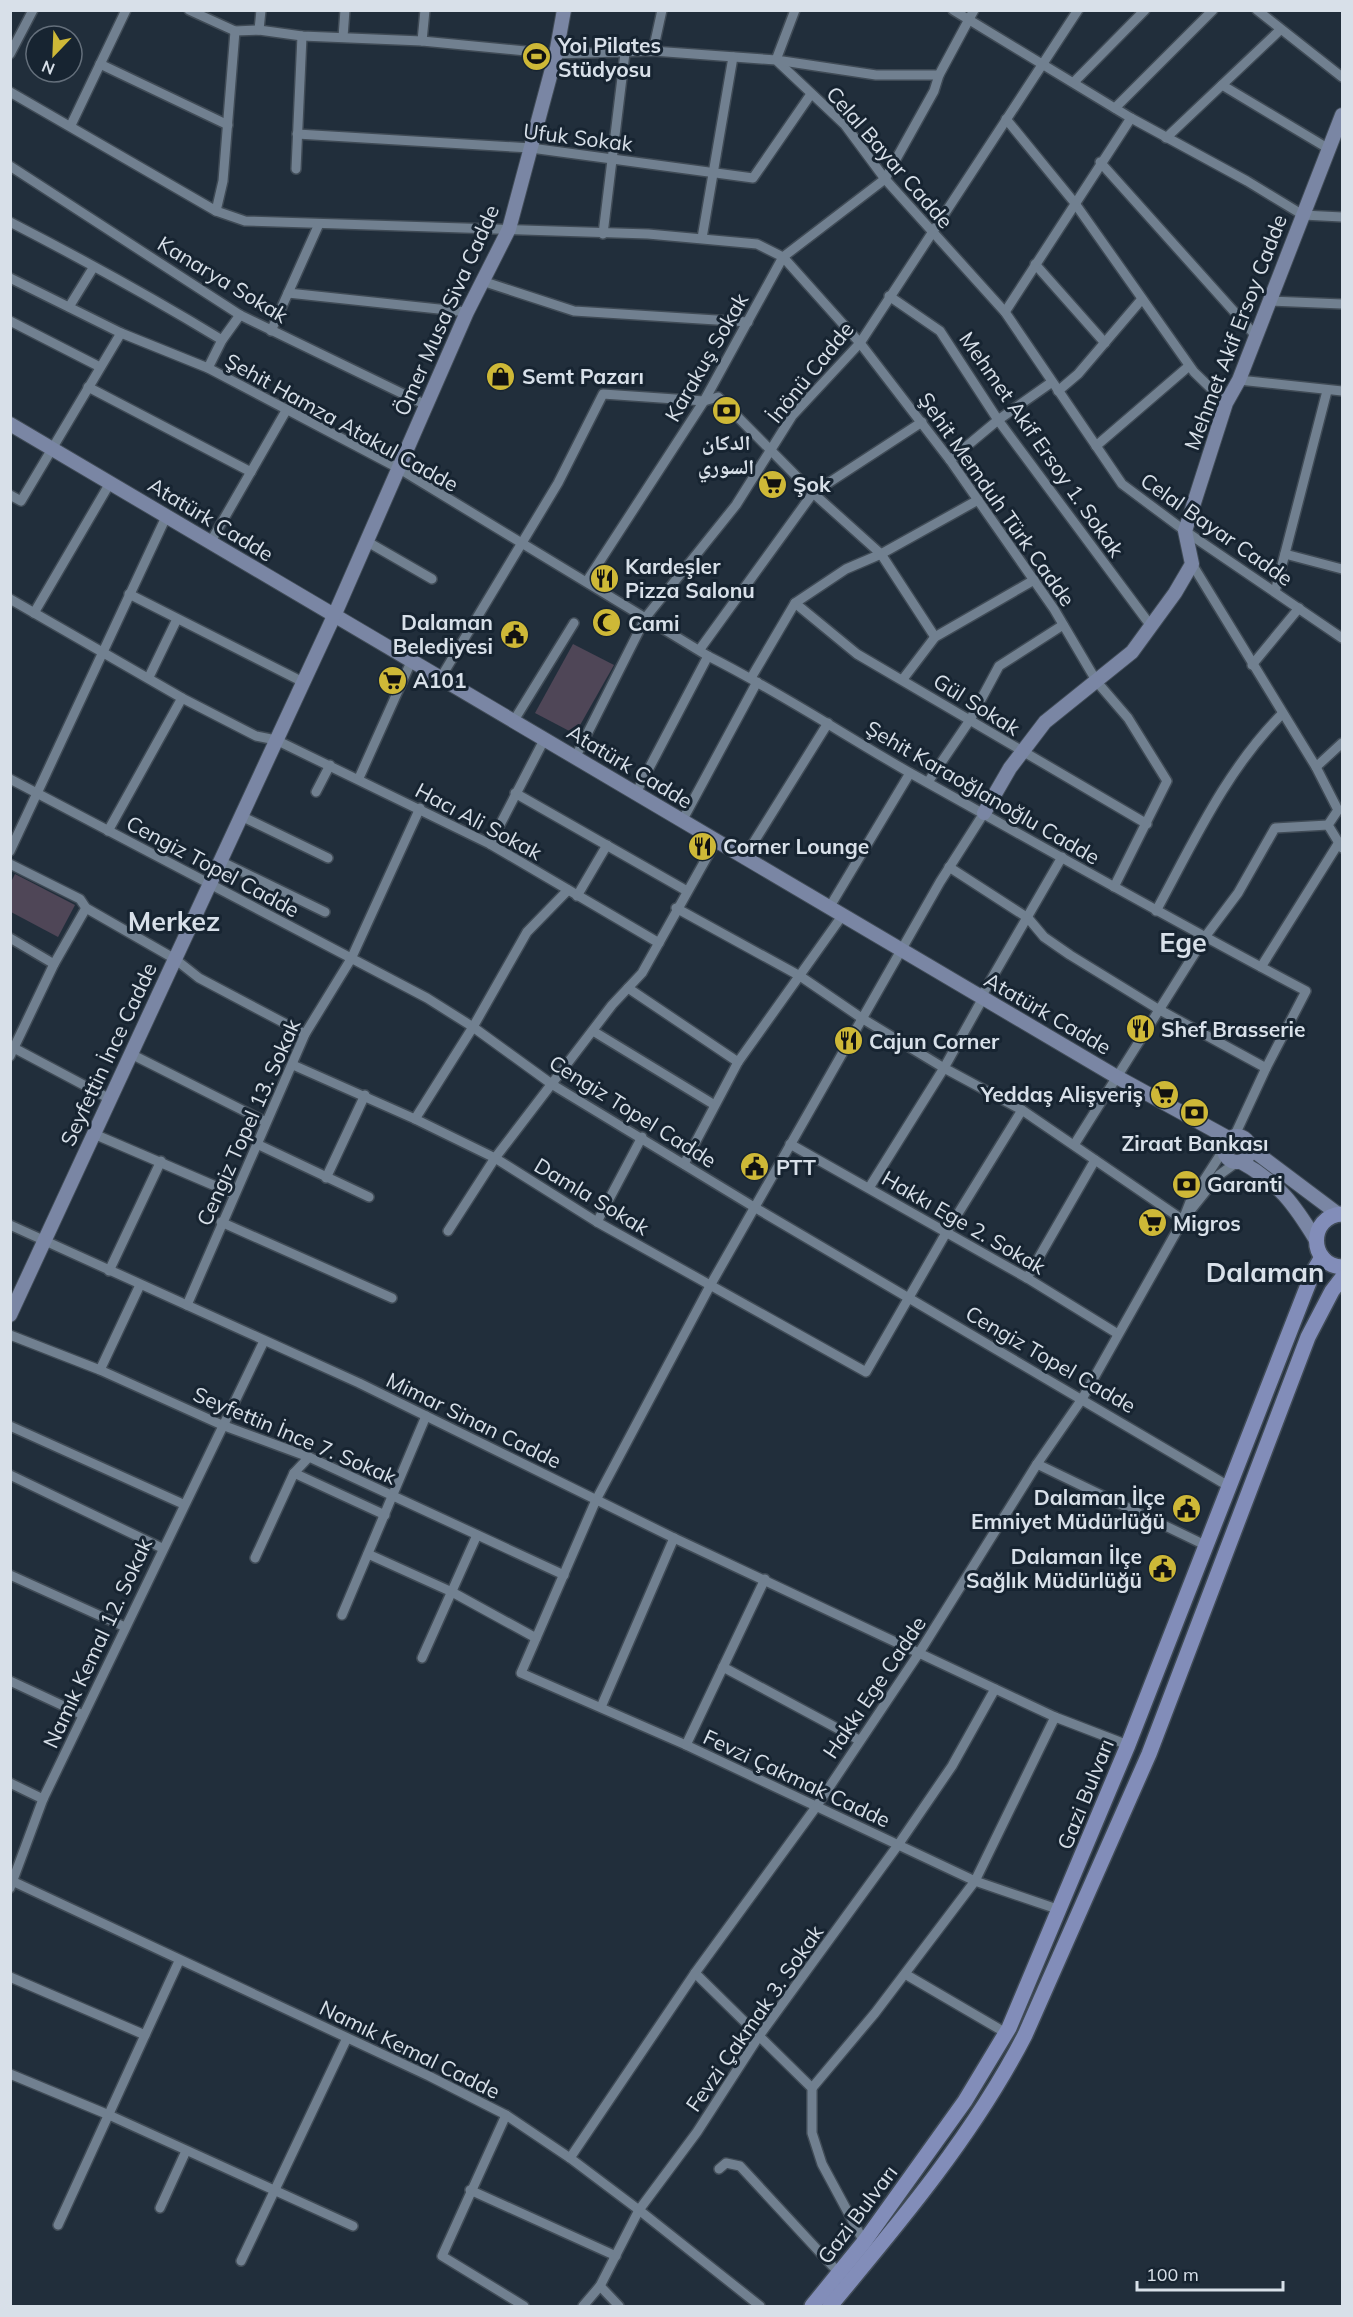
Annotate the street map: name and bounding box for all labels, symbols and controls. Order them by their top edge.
north arrow [24,24,84,84]
place label: Yoi Pilates Stüdyosu [557,32,661,82]
sports icon: Yoi Pilates Stüdyosu [521,41,553,73]
text: N [39,56,58,79]
street label: Celal Bayar Cadde [821,81,959,233]
street label: Ufuk Sokak [522,117,634,157]
street label: Ömer Musa Siva Cadde [388,200,504,420]
street label: Mehmet Akif Ersoy Cadde [1178,211,1292,453]
street label: Kanarya Sokak [153,230,293,328]
street label: Karakuş Sokak [659,288,753,426]
street label: İnönü Cadde [761,316,859,428]
street label: Mehmet Akif Ersoy 1. Sokak [954,326,1130,562]
street label: Şehit Hamza Atakul Cadde [221,347,463,497]
shop icon: Semt Pazarı [485,360,517,392]
place label: Semt Pazarı [522,363,644,389]
street label: Şehit Memduh Türk Cadde [913,387,1081,611]
bank icon: الدكان السوري [710,395,742,427]
place label: الدكان السوري [698,429,754,483]
street label: Celal Bayar Cadde [1136,467,1298,591]
supermarket icon: Şok [756,468,788,500]
street label: Atatürk Cadde [144,471,278,567]
place label: Şok [793,471,831,497]
place label: Kardeşler Pizza Salonu [625,553,755,603]
restaurant icon: Kardeşler Pizza Salonu [588,562,620,594]
mosque icon: Cami [591,607,623,639]
place label: Dalaman Belediyesi [393,609,493,659]
place label: Cami [628,610,679,636]
public building icon: Dalaman Belediyesi [498,618,530,650]
supermarket icon: A101 [376,664,408,696]
place label: A101 [413,667,467,693]
street label: Gül Sokak [929,667,1025,741]
street label: Şehit Karaoğlanoğlu Cadde [861,714,1105,870]
street label: Atatürk Cadde [563,718,697,814]
street label: Hacı Ali Sokak [411,777,547,865]
street label: Cengiz Topel Cadde [122,809,304,923]
restaurant icon: Corner Lounge [686,830,718,862]
place label: Corner Lounge [723,833,869,859]
district label: Merkez [128,904,220,938]
district label: Ege [1159,925,1207,959]
street label: Seyfettin İnce Cadde [54,958,162,1150]
street label: Atatürk Cadde [980,966,1116,1060]
restaurant icon: Shef Brasserie [1124,1013,1156,1045]
street label: Cengiz Topel 13. Sokak [191,1014,305,1229]
place label: Shef Brasserie [1161,1016,1306,1042]
restaurant icon: Cajun Corner [832,1025,864,1057]
place label: Cajun Corner [869,1028,1000,1054]
street label: Cengiz Topel Cadde [545,1049,721,1173]
supermarket icon: Yeddaş Alişveriş [1148,1078,1180,1110]
place label: Yeddaş Alişveriş [980,1081,1143,1107]
bank icon: Ziraat Bankası [1179,1096,1211,1128]
place label: Ziraat Bankası [1122,1130,1268,1156]
public building icon: PTT [739,1151,771,1183]
street label: Damla Sokak [530,1152,654,1240]
place label: PTT [776,1154,816,1180]
street label: Hakkı Ege 2. Sokak [878,1165,1051,1280]
bank icon: Garanti [1170,1168,1202,1200]
place label: Garanti [1207,1171,1283,1197]
supermarket icon: Migros [1136,1207,1168,1239]
place label: Migros [1173,1210,1241,1236]
district label: Dalaman [1206,1255,1324,1289]
street label: Cengiz Topel Cadde [961,1300,1141,1418]
street label: Mimar Sinan Cadde [382,1366,566,1474]
street label: Seyfettin İnce 7. Sokak [190,1380,401,1490]
place label: Dalaman İlçe Emniyet Müdürlüğü [971,1484,1165,1534]
public building icon: Dalaman İlçe Emniyet Müdürlüğü [1170,1493,1202,1525]
street label: Namık Kemal 12. Sokak [37,1534,157,1752]
place label: Dalaman İlçe Sağlık Müdürlüğü [966,1543,1142,1593]
public building icon: Dalaman İlçe Sağlık Müdürlüğü [1147,1552,1179,1584]
street label: Hakkı Ege Cadde [817,1611,931,1763]
street label: Fevzi Çakmak Cadde [699,1723,895,1833]
street label: Gazi Bulvarı [1051,1735,1119,1853]
street label: Fevzi Çakmak 3. Sokak [680,1919,828,2116]
street label: Namık Kemal Cadde [316,1994,504,2104]
street label: Gazi Bulvarı [811,2159,903,2269]
scale bar [1137,2254,1282,2292]
text: 100 m [1146,2263,1199,2286]

